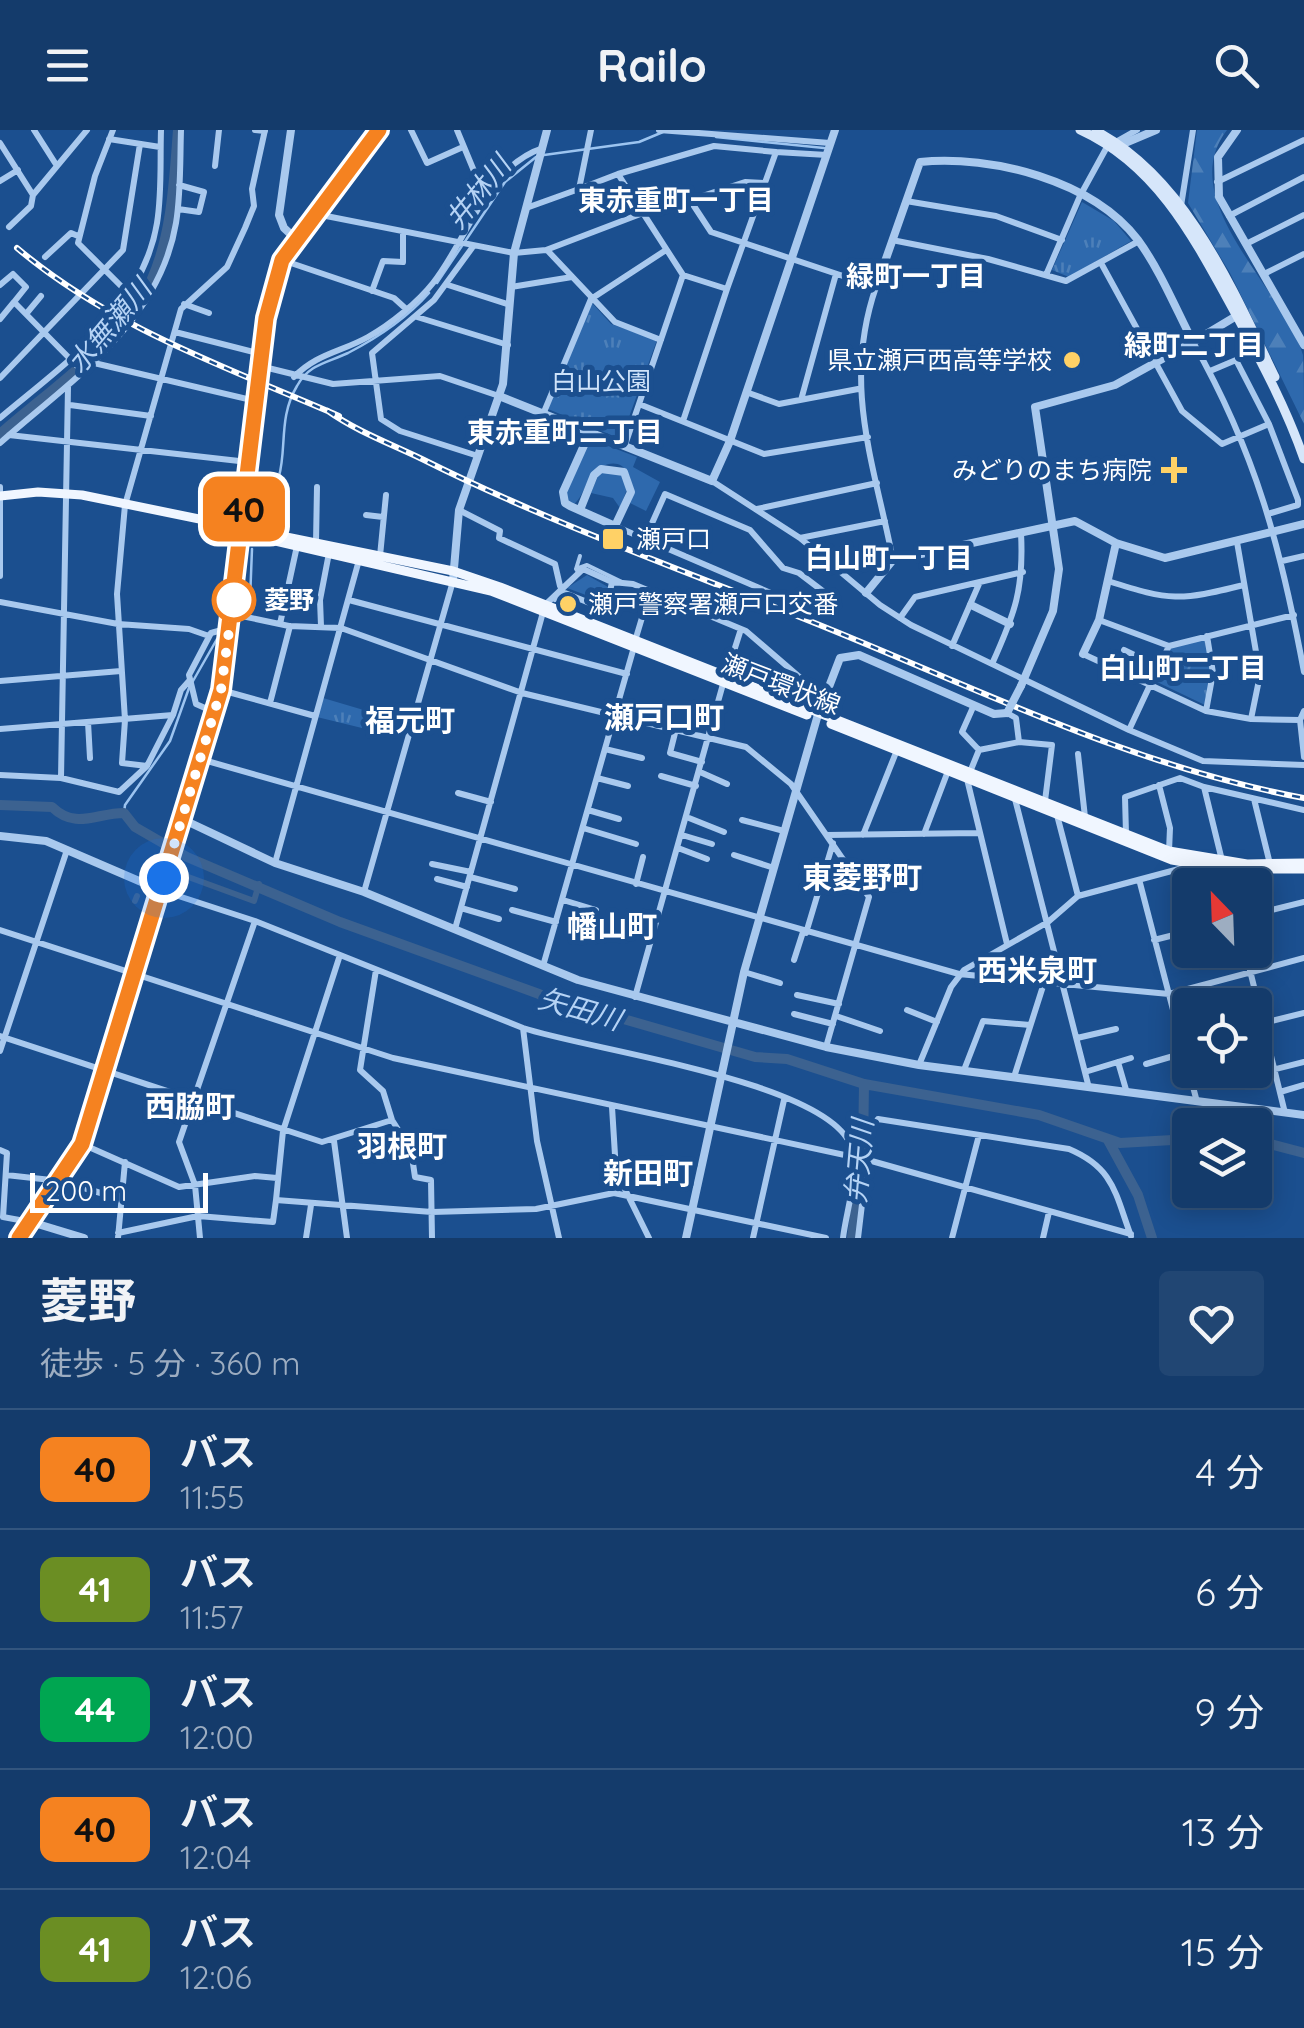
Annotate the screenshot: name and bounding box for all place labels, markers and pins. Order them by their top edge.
place label: 県立瀬戸西高等学校 [827,344,1052,375]
marker: 県立瀬戸西高等学校 [1061,349,1083,371]
place label: みどりのまち病院 [952,454,1152,485]
marker: みどりのまち病院 [1161,457,1187,483]
place label: 瀬戸口 [636,523,711,554]
marker: 瀬戸口 [600,526,626,552]
marker: 菱野 [213,579,255,621]
place label: 菱野 [264,584,314,615]
place label: 瀬戸警察署瀬戸口交番 [588,588,838,619]
marker: 瀬戸警察署瀬戸口交番 [557,593,579,615]

